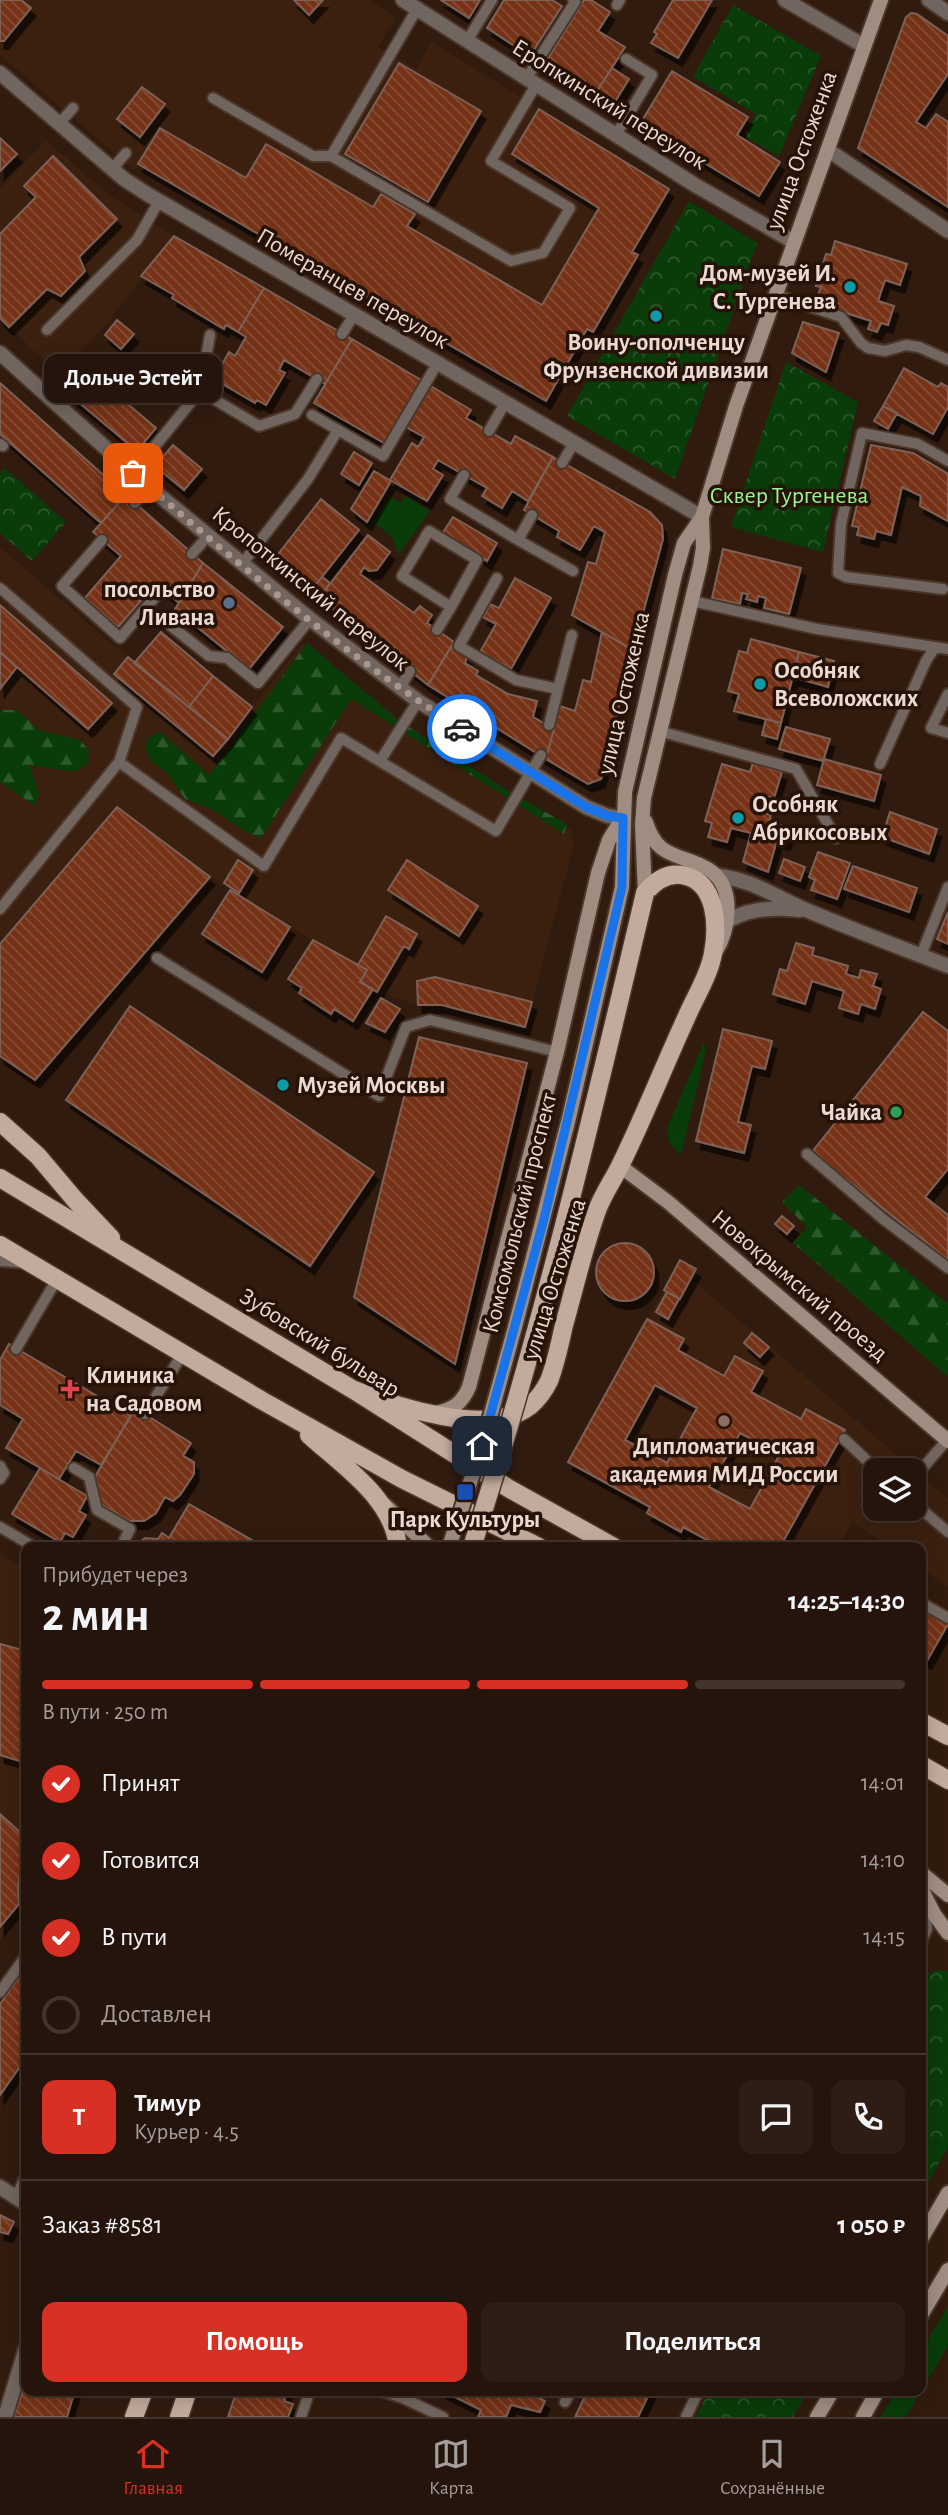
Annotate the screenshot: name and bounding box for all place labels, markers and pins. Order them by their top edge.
place label: Дом-музей И. С. Тургенева [700,262,836,314]
marker: Дом-музей И. С. Тургенева [842,279,858,295]
marker: Воину-ополченцу Фрунзенской дивизии [648,308,664,324]
place label: Воину-ополченцу Фрунзенской дивизии [543,331,769,383]
callout: Дольче Эстейт [44,354,222,403]
pin [103,443,163,503]
place label: посольство Ливана [104,578,215,630]
marker: посольство Ливана [221,595,237,611]
place label: Особняк Всеволожских [774,659,918,711]
marker: Особняк Всеволожских [752,676,768,692]
place label: Особняк Абрикосовых [752,793,887,845]
marker: Особняк Абрикосовых [730,810,746,826]
place label: Музей Москвы [297,1074,446,1098]
marker: Музей Москвы [275,1077,291,1093]
place label: Чайка [821,1101,882,1125]
marker: Чайка [888,1104,904,1120]
place label: Клиника на Садовом [86,1364,202,1416]
marker: Клиника на Садовом [60,1379,80,1399]
marker: Дипломатическая академия МИД России [716,1413,732,1429]
pin [452,1416,512,1476]
place label: Дипломатическая академия МИД России [609,1435,839,1487]
marker: Парк Культуры [455,1482,475,1502]
place label: Парк Культуры [390,1508,540,1532]

